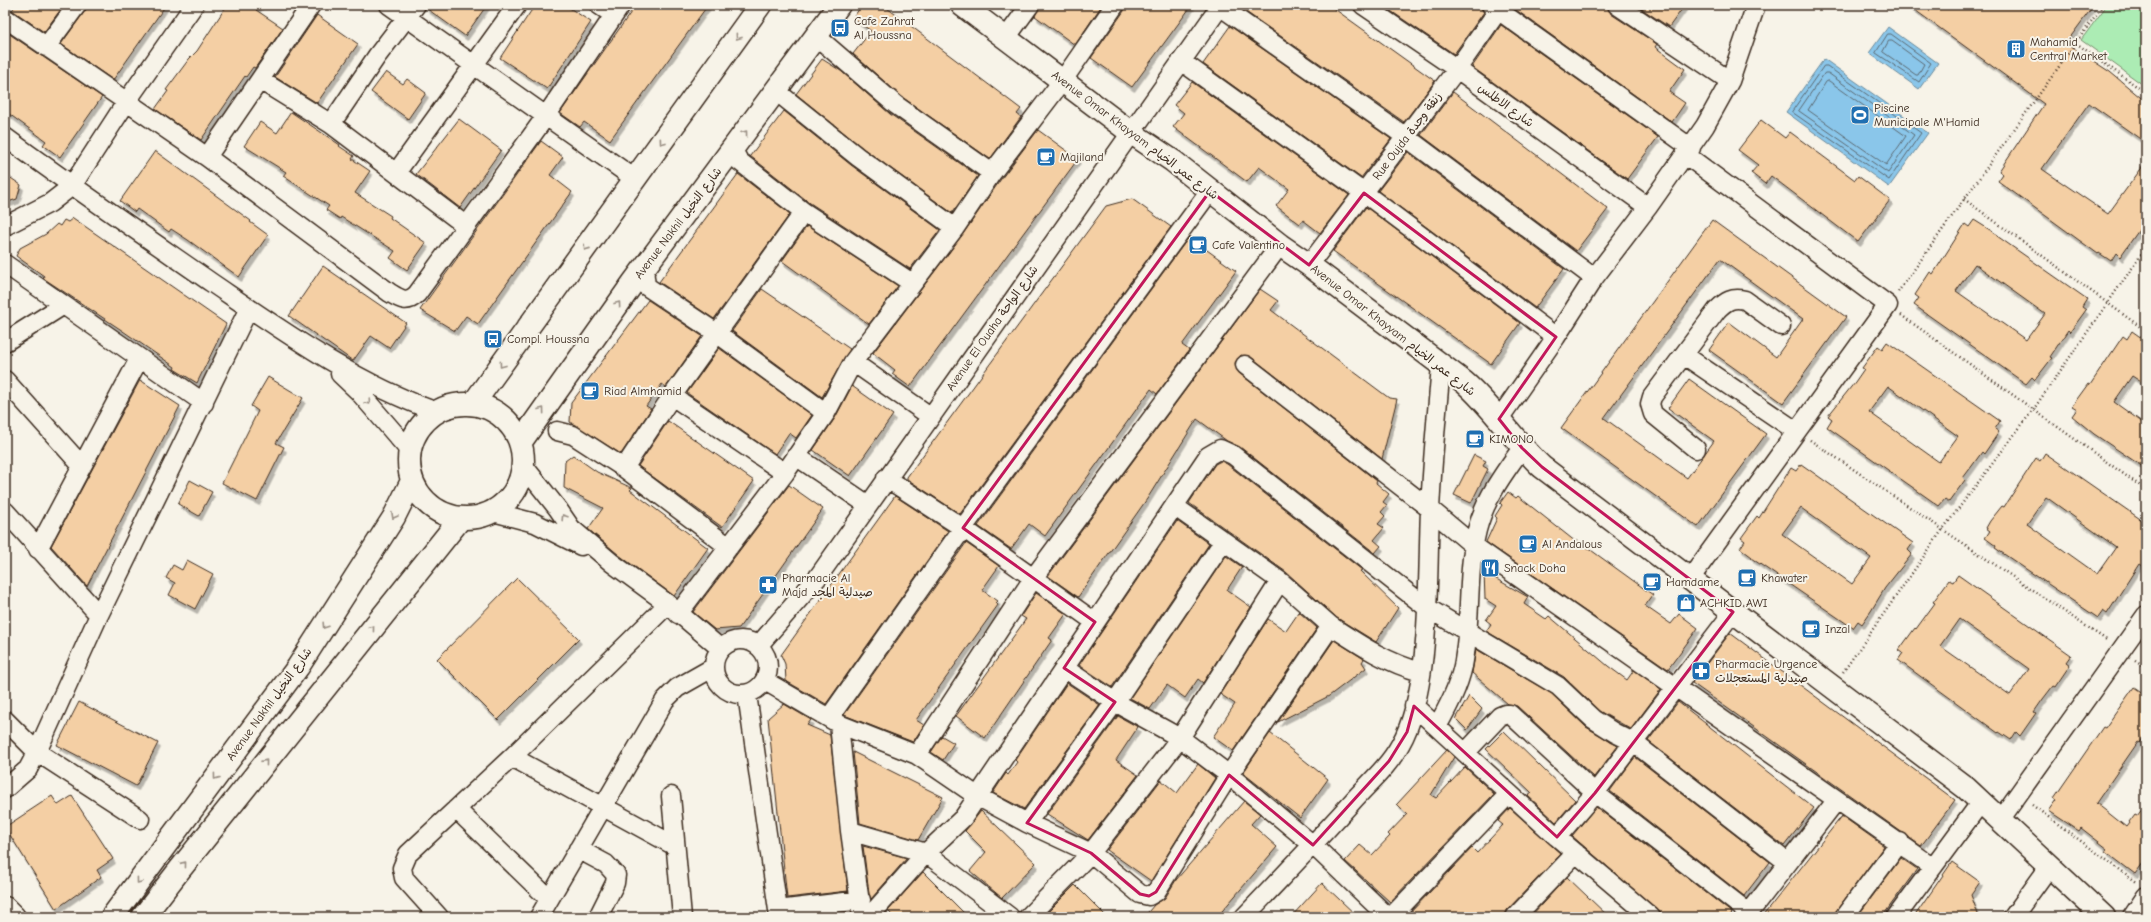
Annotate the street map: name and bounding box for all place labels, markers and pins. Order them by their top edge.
place label: Cafe Zahrat Al Houssna [854,14,915,42]
bus stop icon: Cafe Zahrat Al Houssna [829,17,851,39]
place label: Mahamid Central Market [2030,35,2107,63]
building icon: Mahamid Central Market [2005,38,2027,60]
place label: Piscine Municipale M'Hamid [1874,101,1980,129]
sports icon: Piscine Municipale M'Hamid [1849,104,1871,126]
cafe icon: Majiland [1035,146,1057,168]
place label: Majiland [1060,150,1104,164]
cafe icon: Cafe Valentino [1187,234,1209,256]
place label: Cafe Valentino [1212,238,1285,252]
bus stop icon: Compl. Houssna [482,328,504,350]
place label: Compl. Houssna [507,332,589,346]
cafe icon: Riad Almhamid [579,380,601,402]
place label: Riad Almhamid [604,384,682,398]
cafe icon: KIMONO [1464,428,1486,450]
place label: KIMONO [1489,432,1534,446]
cafe icon: Al Andalous [1517,533,1539,555]
place label: Al Andalous [1542,537,1602,551]
restaurant icon: Snack Doha [1479,557,1501,579]
place label: Snack Doha [1504,561,1566,575]
cafe icon: Khawater [1736,567,1758,589]
place label: Pharmacie Al Majd صيدلية المجد [782,571,873,600]
cafe icon: Hamdame [1641,571,1663,593]
place label: Khawater [1761,571,1808,585]
pharmacy icon: Pharmacie Al Majd صيدلية المجد [757,574,779,596]
place label: Hamdame [1666,575,1719,589]
shop icon: ACHKID AWI [1675,592,1697,614]
place label: ACHKID AWI [1700,596,1768,610]
cafe icon: Inzal [1800,618,1822,640]
place label: Inzal [1825,622,1850,636]
place label: Pharmacie Urgence صيدلية المستعجلات [1715,657,1817,686]
pharmacy icon: Pharmacie Urgence صيدلية المستعجلات [1690,660,1712,682]

